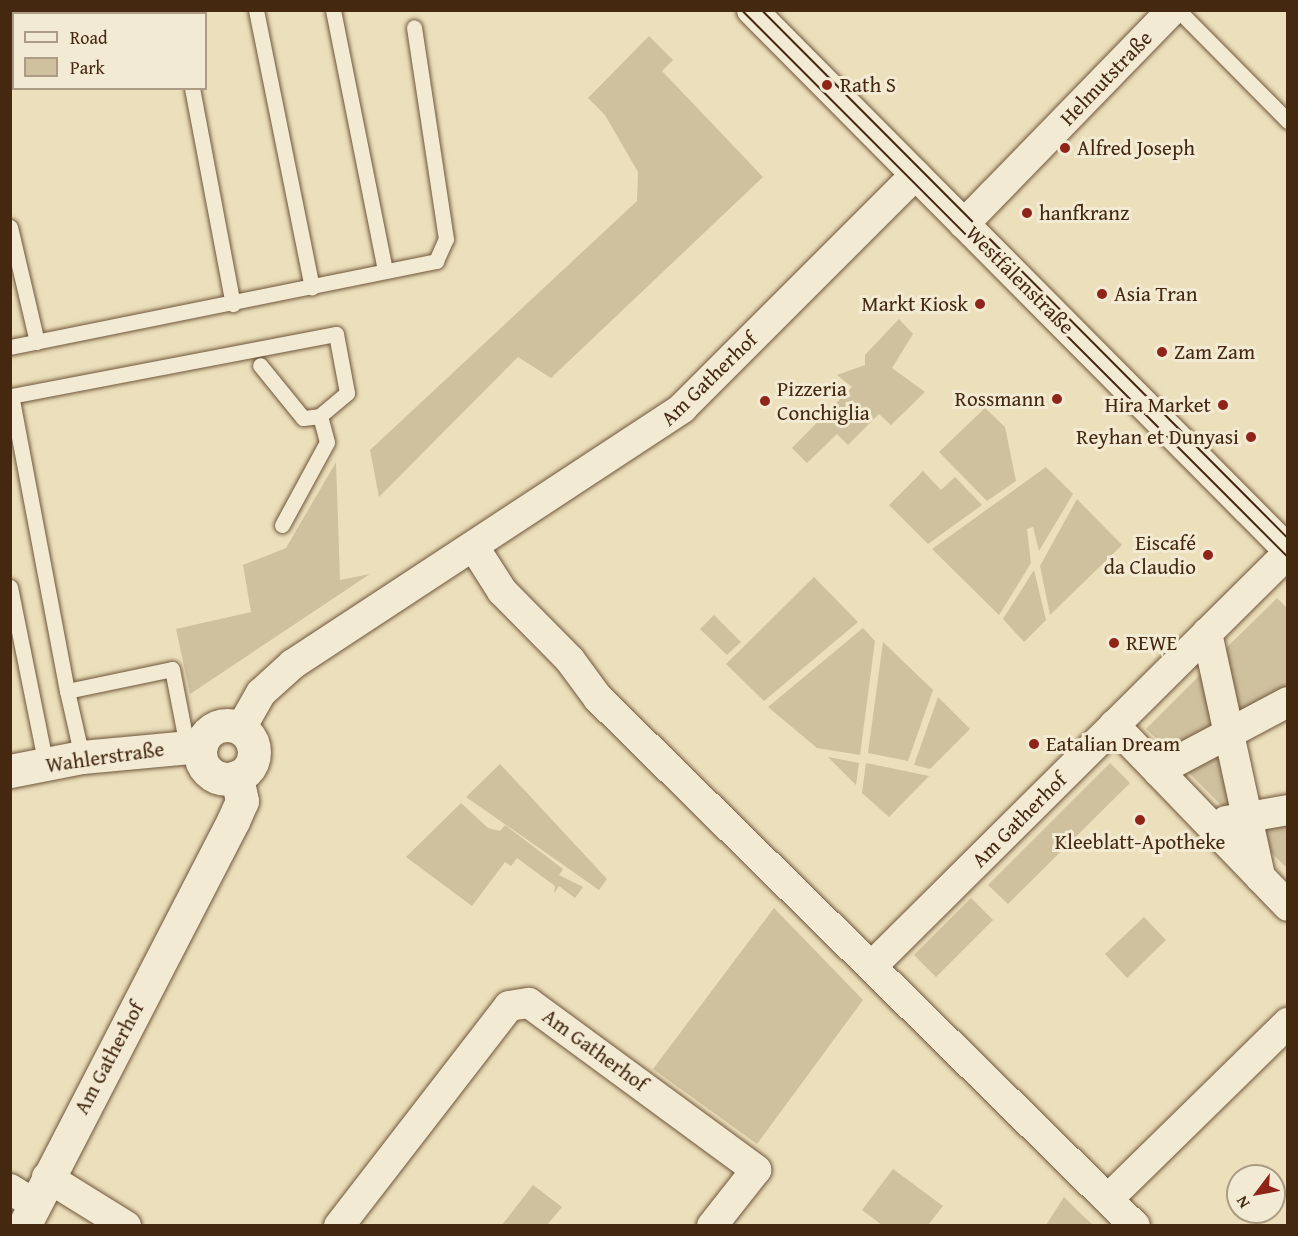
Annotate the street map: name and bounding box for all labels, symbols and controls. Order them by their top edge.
legend [12,12,207,90]
text: Road [70,24,108,51]
street label: Helmutstraße [1055,25,1157,131]
text: Park [70,54,105,81]
place label: Rath S [840,72,896,98]
marker: Rath S [818,76,836,94]
place label: Alfred Joseph [1077,135,1195,161]
marker: Alfred Joseph [1058,141,1072,155]
place label: hanfkranz [1039,200,1129,226]
marker: hanfkranz [1020,206,1034,220]
street label: Westfalenstraße [960,220,1080,340]
place label: Asia Tran [1114,281,1197,307]
marker: Asia Tran [1095,287,1109,301]
place label: Markt Kiosk [861,291,968,317]
marker: Markt Kiosk [973,297,987,311]
street label: Am Gatherhof [656,327,762,431]
place label: Zam Zam [1174,339,1255,365]
marker: Zam Zam [1155,345,1169,359]
place label: Pizzeria Conchiglia [777,376,870,426]
place label: Rossmann [955,386,1045,412]
marker: Rossmann [1050,392,1064,406]
place label: Hira Market [1105,392,1211,418]
marker: Pizzeria Conchiglia [758,394,772,408]
marker: Hira Market [1216,398,1230,412]
place label: Reyhan et Dunyasi [1076,424,1239,450]
marker: Reyhan et Dunyasi [1244,430,1258,444]
place label: Eiscafé da Claudio [1104,530,1196,580]
marker: Eiscafé da Claudio [1201,548,1215,562]
place label: REWE [1126,630,1177,656]
marker: REWE [1107,636,1121,650]
place label: Eatalian Dream [1046,731,1180,757]
street label: Wahlerstraße [44,736,166,778]
marker: Eatalian Dream [1027,737,1041,751]
street label: Am Gatherhof [966,767,1072,873]
marker: Kleeblatt-Apotheke [1133,813,1147,827]
place label: Kleeblatt-Apotheke [1055,829,1225,855]
street label: Am Gatherhof [69,997,149,1119]
street label: Am Gatherhof [538,1003,652,1097]
north arrow [1226,1164,1286,1224]
text: N [1229,1192,1255,1213]

